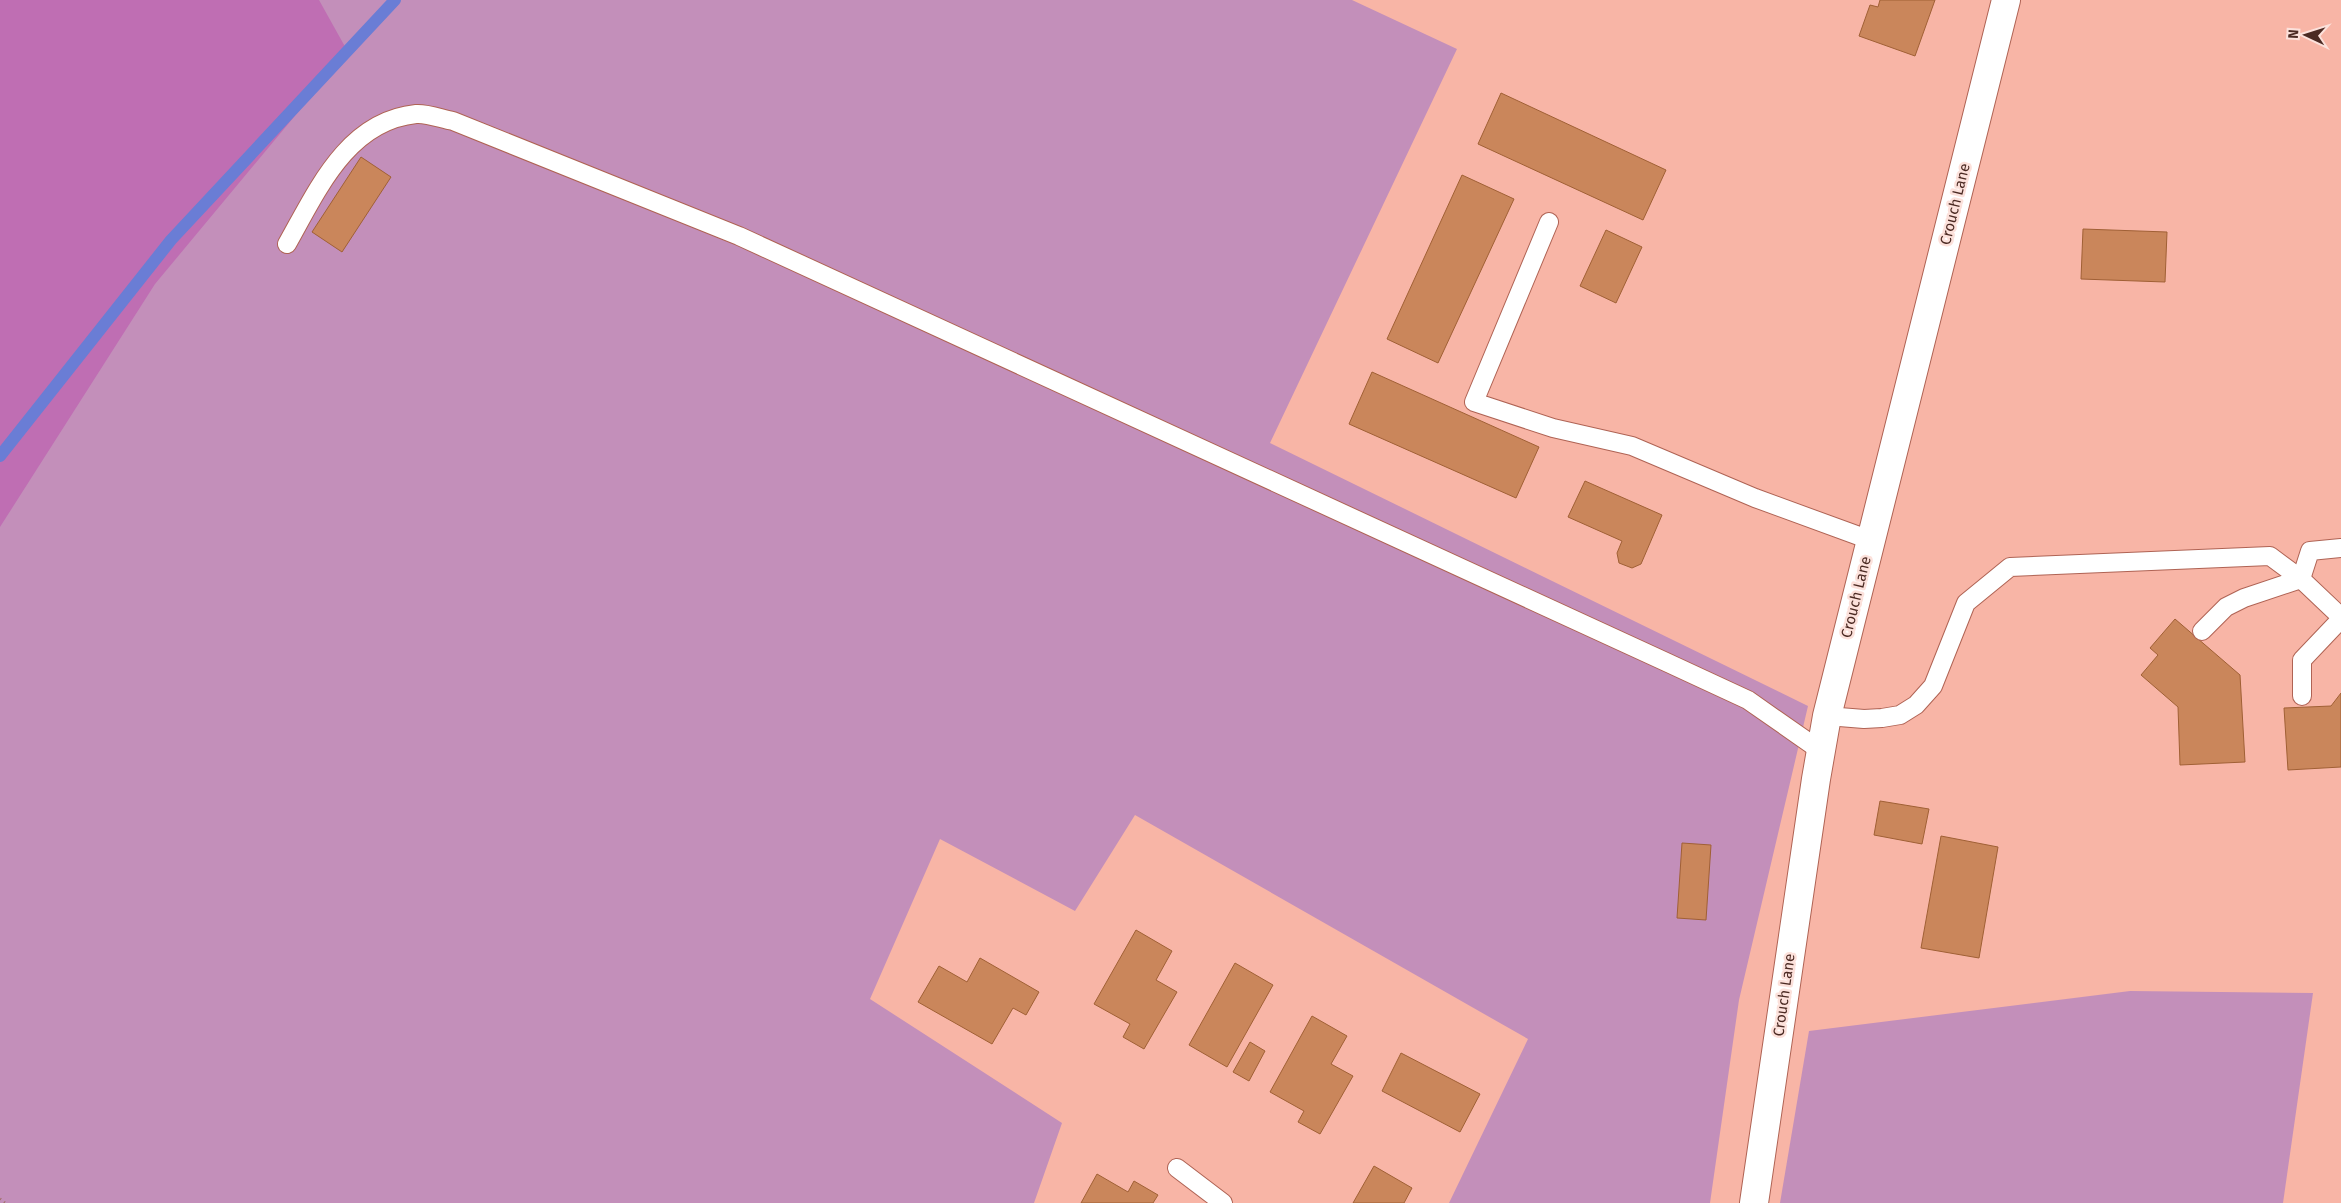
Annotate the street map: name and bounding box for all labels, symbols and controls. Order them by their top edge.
north arrow [2281,10,2331,60]
text: N [2285,29,2302,39]
street label: Crouch Lane [1936,161,1974,247]
street label: Crouch Lane [1837,554,1875,640]
street label: Crouch Lane [1769,952,1799,1038]

